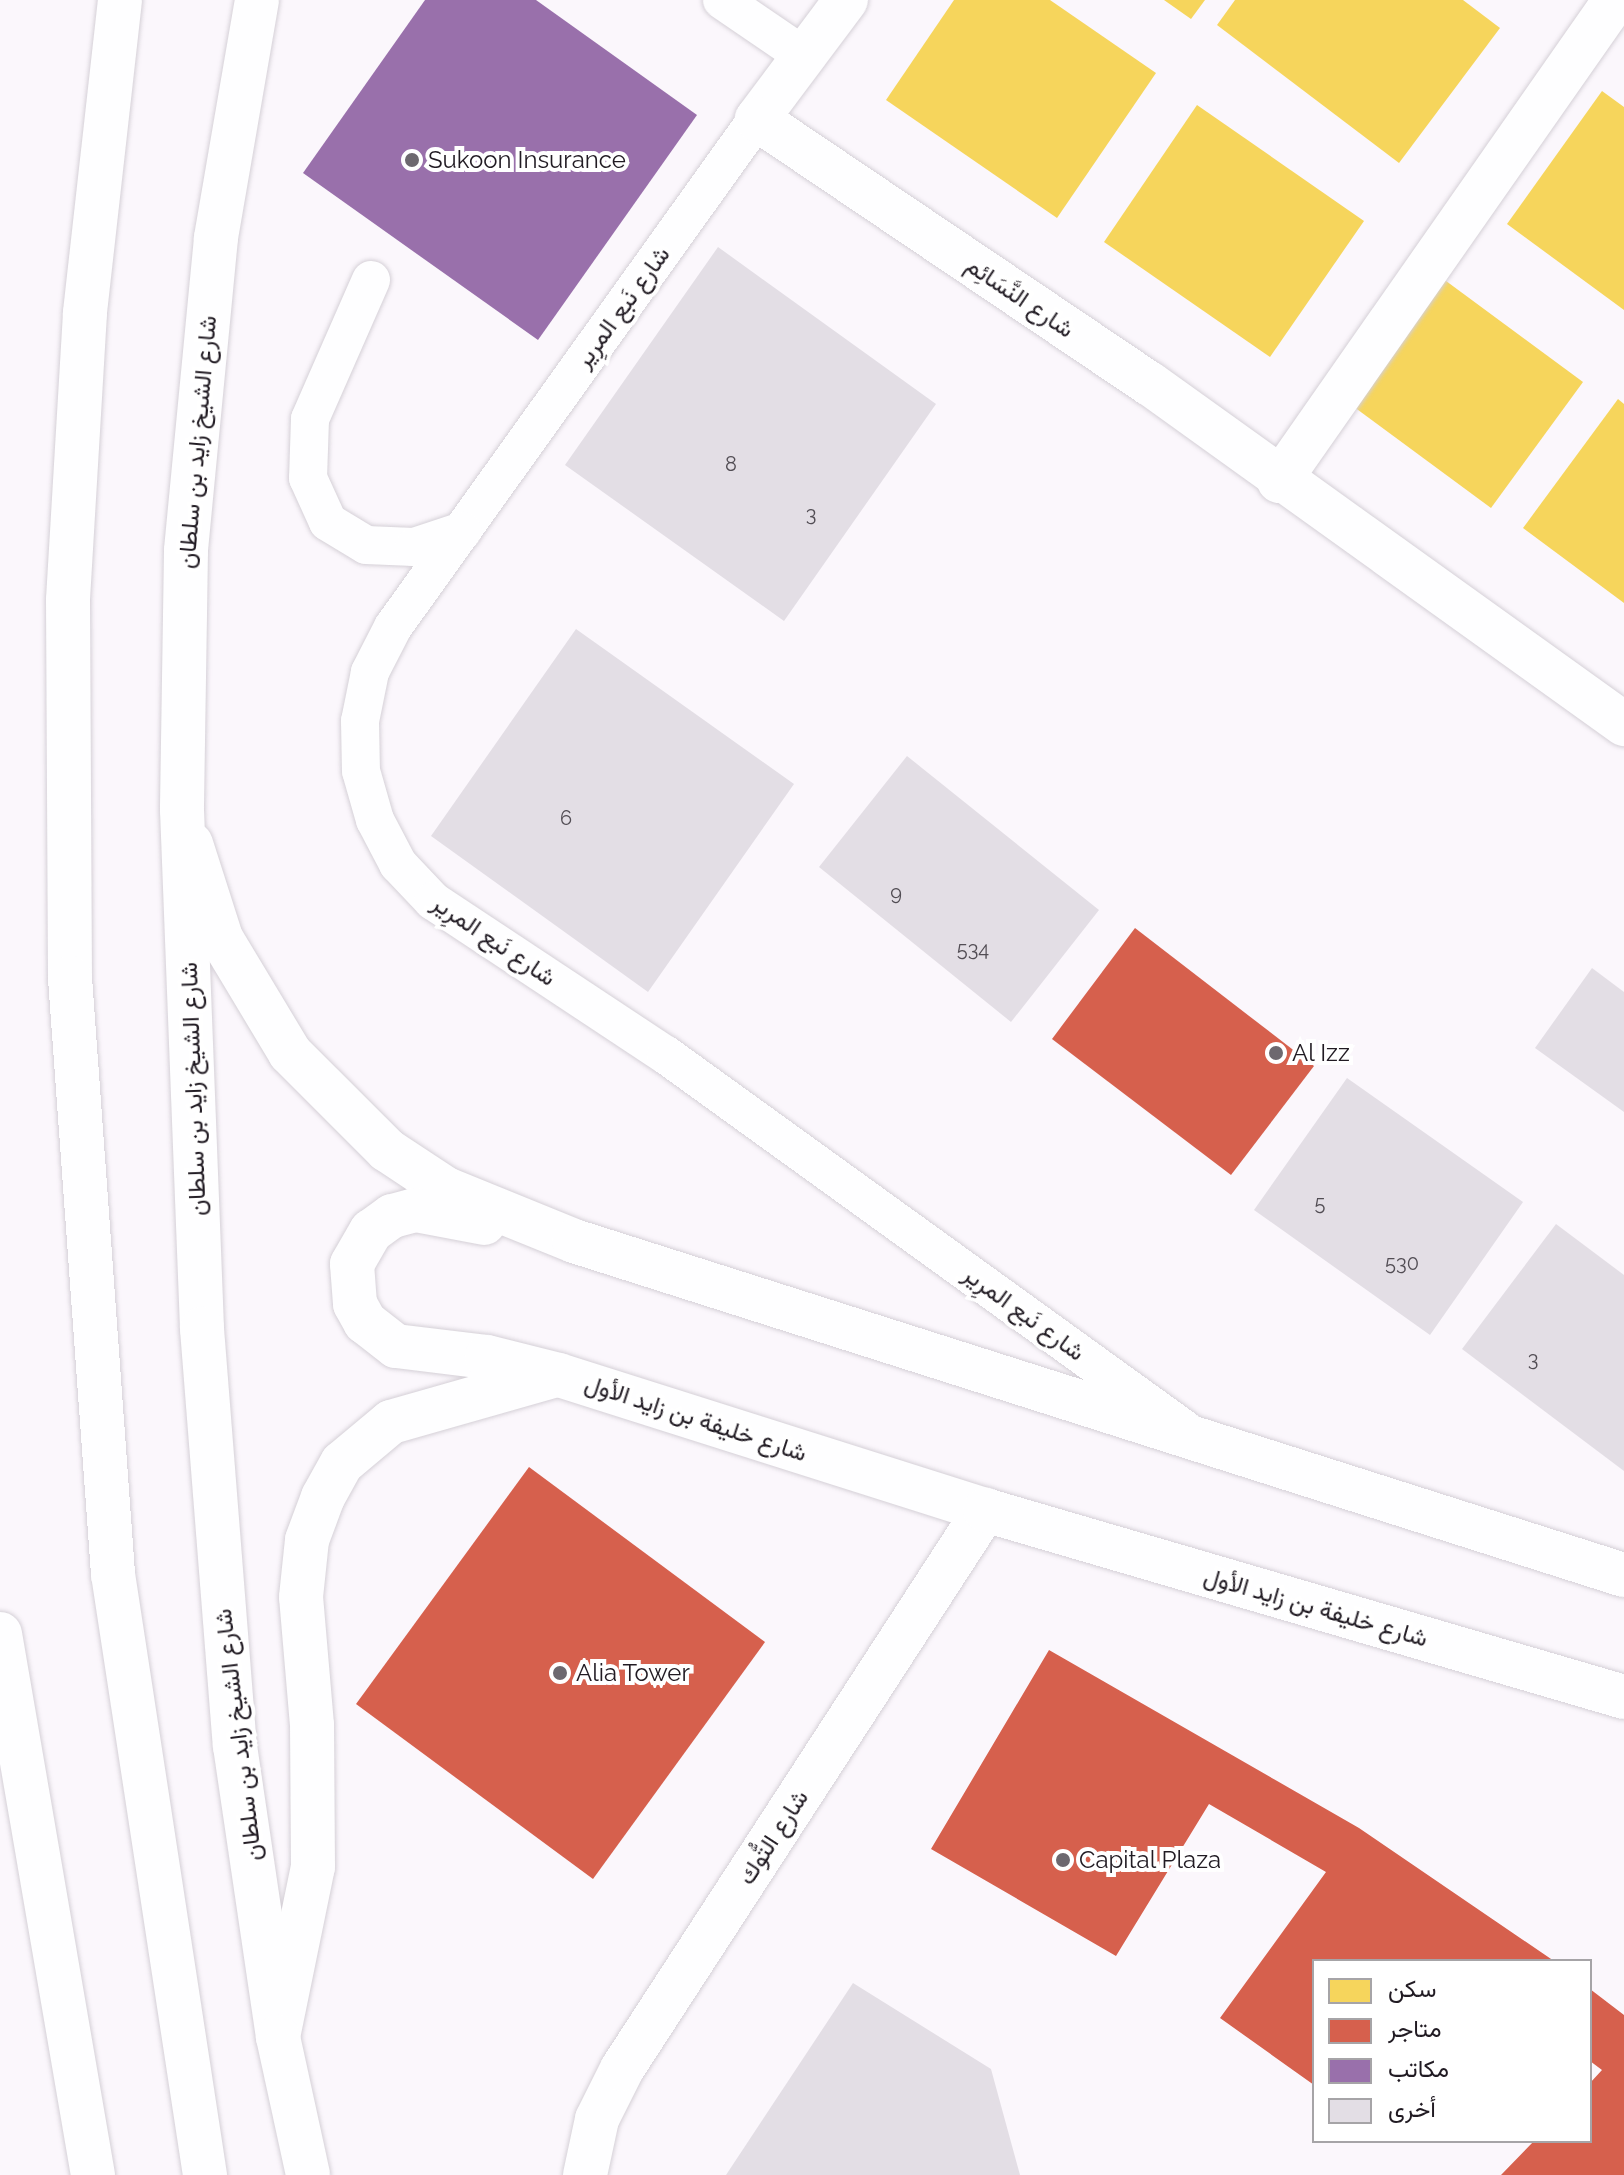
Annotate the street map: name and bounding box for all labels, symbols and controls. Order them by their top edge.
place label: Sukoon Insurance [428,146,626,174]
marker: Sukoon Insurance [403,151,421,169]
street label: شارع نَبع المرِير [568,241,676,373]
street label: شارع النَّسَائِم [961,250,1079,344]
street label: شارع الشيخ زايد بن سلطان [172,314,222,570]
house number: 8 [725,452,737,476]
house number: 3 [806,502,816,526]
house number: 6 [560,806,572,830]
house number: 9 [890,881,902,905]
street label: شارع نَبع المرِير [427,888,561,992]
house number: 534 [957,937,989,961]
street label: شارع الشيخ زايد بن سلطان [174,962,212,1216]
place label: Al Izz [1292,1039,1350,1067]
marker: Al Izz [1267,1044,1285,1062]
house number: 5 [1315,1191,1325,1215]
house number: 530 [1385,1251,1419,1275]
street label: شارع نَبع المرِير [958,1259,1090,1367]
house number: 3 [1528,1347,1538,1371]
street label: شارع خليفة بن زايد الأول [581,1369,811,1467]
street label: شارع خليفة بن زايد الأول [1201,1561,1431,1653]
street label: شارع الشيخ زايد بن سلطان [208,1607,268,1863]
place label: Alia Tower [576,1659,691,1687]
marker: Alia Tower [551,1664,569,1682]
street label: شارع التُّوك [732,1784,814,1890]
place label: Capital Plaza [1079,1846,1222,1874]
marker: Capital Plaza [1054,1851,1072,1869]
legend [1312,1959,1592,2143]
text: سكن [1388,1974,1437,2003]
text: متاجر [1388,2014,1442,2043]
text: مكاتب [1388,2054,1449,2083]
text: أخرى [1388,2094,1436,2123]

